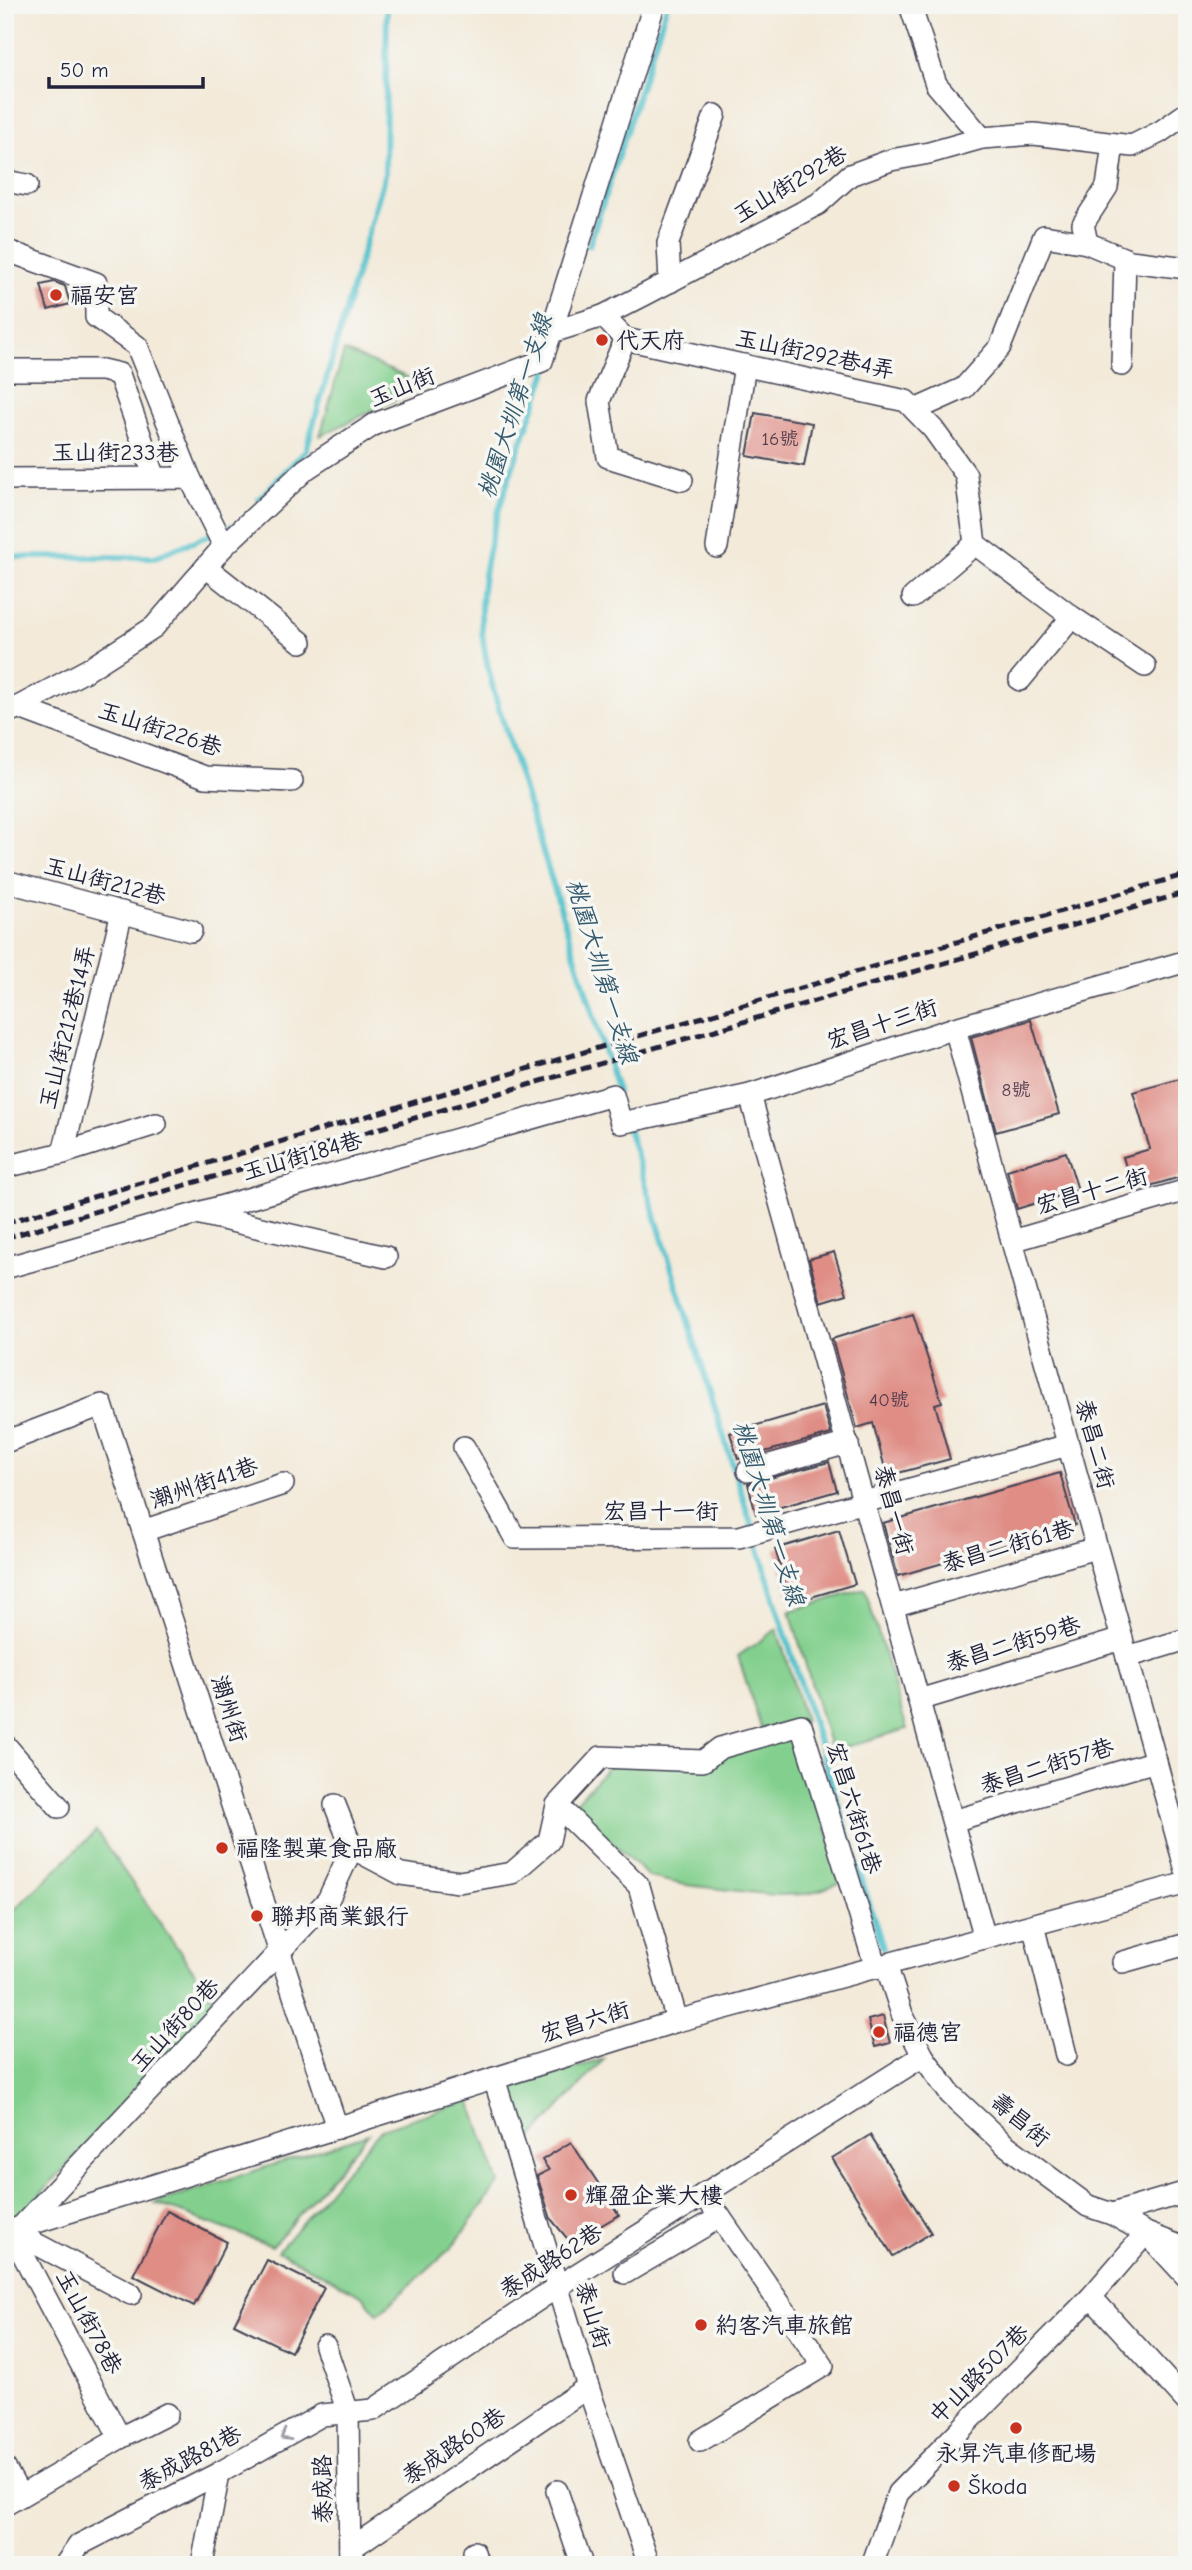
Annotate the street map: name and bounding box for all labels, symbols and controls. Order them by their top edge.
scale bar [49,46,203,90]
text: 50 m [60,58,109,82]
street label: 玉山街292巷 [728,139,853,229]
place label: 福安宮 [70,282,139,309]
marker: 福安宮 [48,287,64,303]
water label: 桃園大圳第一支線 [472,308,559,502]
street label: 玉山街292巷4弄 [733,324,897,384]
place label: 代天府 [616,327,685,354]
marker: 代天府 [594,332,610,348]
street label: 玉山街 [365,362,439,412]
house number: 16號 [762,428,798,450]
street label: 玉山街233巷 [51,439,180,466]
street label: 玉山街226巷 [95,696,226,762]
street label: 玉山街212巷 [41,852,170,910]
water label: 桃園大圳第一支線 [561,875,644,1069]
street label: 玉山街212巷14弄 [34,942,100,1112]
street label: 宏昌十三街 [823,993,941,1055]
house number: 8號 [1002,1079,1030,1101]
street label: 玉山街184巷 [239,1126,366,1186]
street label: 宏昌十二街 [1033,1162,1151,1220]
house number: 40號 [869,1389,909,1411]
street label: 泰昌二街 [1070,1396,1120,1492]
water label: 桃園大圳第一支線 [728,1417,811,1611]
street label: 潮州街41巷 [147,1452,262,1514]
street label: 泰昌一街 [869,1462,919,1558]
street label: 宏昌十一街 [604,1498,719,1525]
street label: 泰昌二街61巷 [939,1514,1078,1578]
street label: 泰昌二街59巷 [942,1610,1085,1677]
street label: 潮州街 [205,1672,253,1746]
street label: 泰昌二街57巷 [977,1733,1118,1799]
street label: 宏昌六街61巷 [821,1739,887,1878]
place label: 福隆製菓食品廠 [236,1835,397,1862]
marker: 福隆製菓食品廠 [214,1840,230,1856]
place label: 聯邦商業銀行 [271,1903,409,1930]
marker: 聯邦商業銀行 [249,1908,265,1924]
street label: 玉山街80巷 [125,1972,226,2077]
street label: 宏昌六街 [537,1996,633,2048]
place label: 福德宮 [893,2019,962,2046]
marker: 福德宮 [871,2024,887,2040]
street label: 壽昌街 [985,2087,1055,2153]
place label: 輝盈企業大樓 [585,2182,723,2209]
marker: 輝盈企業大樓 [563,2187,579,2203]
street label: 泰成路62巷 [495,2217,608,2304]
street label: 玉山街78巷 [50,2265,128,2380]
street label: 泰山街 [570,2278,616,2352]
place label: 約客汽車旅館 [715,2312,853,2339]
marker: 約客汽車旅館 [693,2317,709,2333]
street label: 中山路507巷 [924,2318,1035,2429]
street label: 泰成路60巷 [397,2401,511,2490]
street label: 泰成路81巷 [134,2419,247,2496]
marker: 永昇汽車修配場 [1008,2420,1024,2436]
one-way arrow [280,2427,293,2440]
place label: 永昇汽車修配場 [936,2440,1097,2467]
street label: 泰成路 [309,2454,337,2524]
place label: Škoda [968,2473,1028,2500]
marker: Škoda [946,2478,962,2494]

